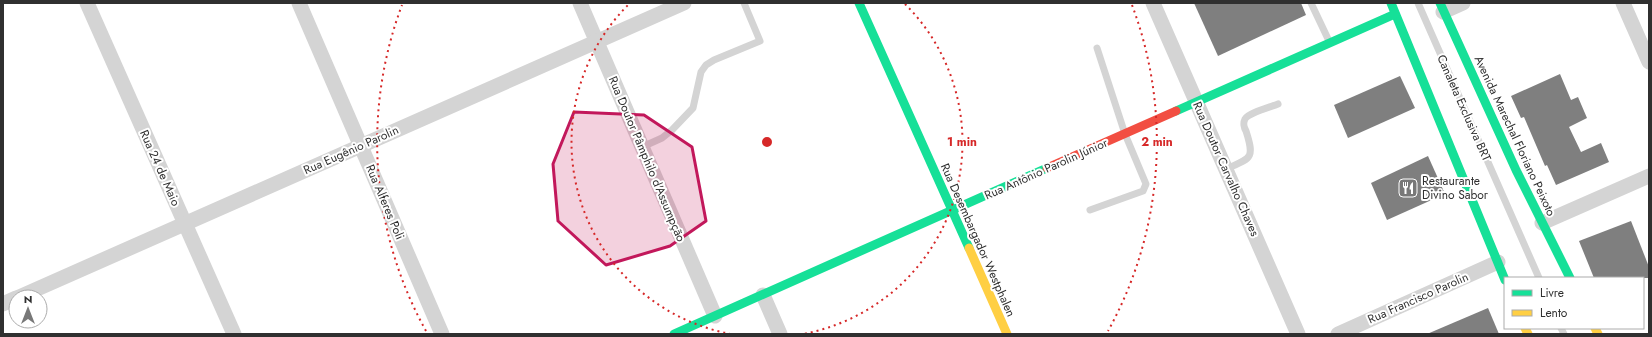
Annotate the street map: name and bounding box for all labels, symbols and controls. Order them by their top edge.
street label: Canaleta Exclusiva BRT [1432,52,1496,165]
street label: Avenida Marechal Floriano Peixoto [1470,53,1560,220]
street label: Rua Doutor Pâmphilo d'Assumpção [604,73,690,245]
street label: Rua Doutor Carvalho Chaves [1188,99,1264,239]
street label: Rua Eugênio Parolin [300,121,402,179]
street label: Rua 24 de Maio [135,127,185,209]
text: 1 min [947,133,977,151]
street label: Rua Antônio Parolin Júnior [982,133,1111,204]
text: 2 min [1141,133,1173,151]
centre of rings [760,135,774,149]
street label: Rua Desembargador Westphalen [936,160,1020,320]
street label: Rua Alferes Poli [361,162,409,242]
place label: Restaurante Divino Sabor [1422,172,1489,204]
restaurant icon: Restaurante Divino Sabor [1397,177,1419,199]
street label: Rua Francisco Parolin [1365,268,1471,328]
legend [1504,277,1644,329]
text: Livre [1540,284,1564,302]
north arrow [8,289,48,329]
text: N [24,291,32,307]
text: Lento [1540,304,1568,322]

